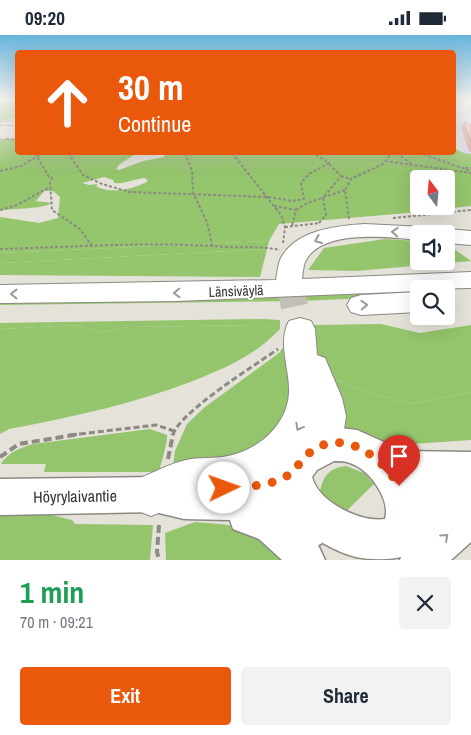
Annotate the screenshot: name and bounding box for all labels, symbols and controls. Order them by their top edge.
text: 09:20 [25,5,65,31]
text: 30 m [118,64,183,111]
icon: ahead [35,70,100,135]
text: Continue [118,109,191,139]
north arrow [410,170,455,215]
map controls [410,170,455,325]
button: sound [410,225,455,270]
one-way arrow [391,226,399,237]
one-way arrow [314,233,323,244]
button: search [410,280,455,325]
street label: Länsiväylä [208,281,264,301]
one-way arrow [173,287,181,298]
one-way arrow [10,289,18,299]
one-way arrow [360,299,368,310]
one-way arrow [295,422,305,431]
pin [378,435,420,486]
icon: arrive [385,442,413,470]
position arrow [197,461,249,513]
street label: Höyrylaivantie [33,484,117,508]
one-way arrow [439,534,448,543]
text: 1 min [20,572,84,612]
button: close [399,577,451,629]
text: 70 m · 09:21 [20,611,93,633]
button: Exit [20,667,231,725]
button: Share [241,667,451,725]

